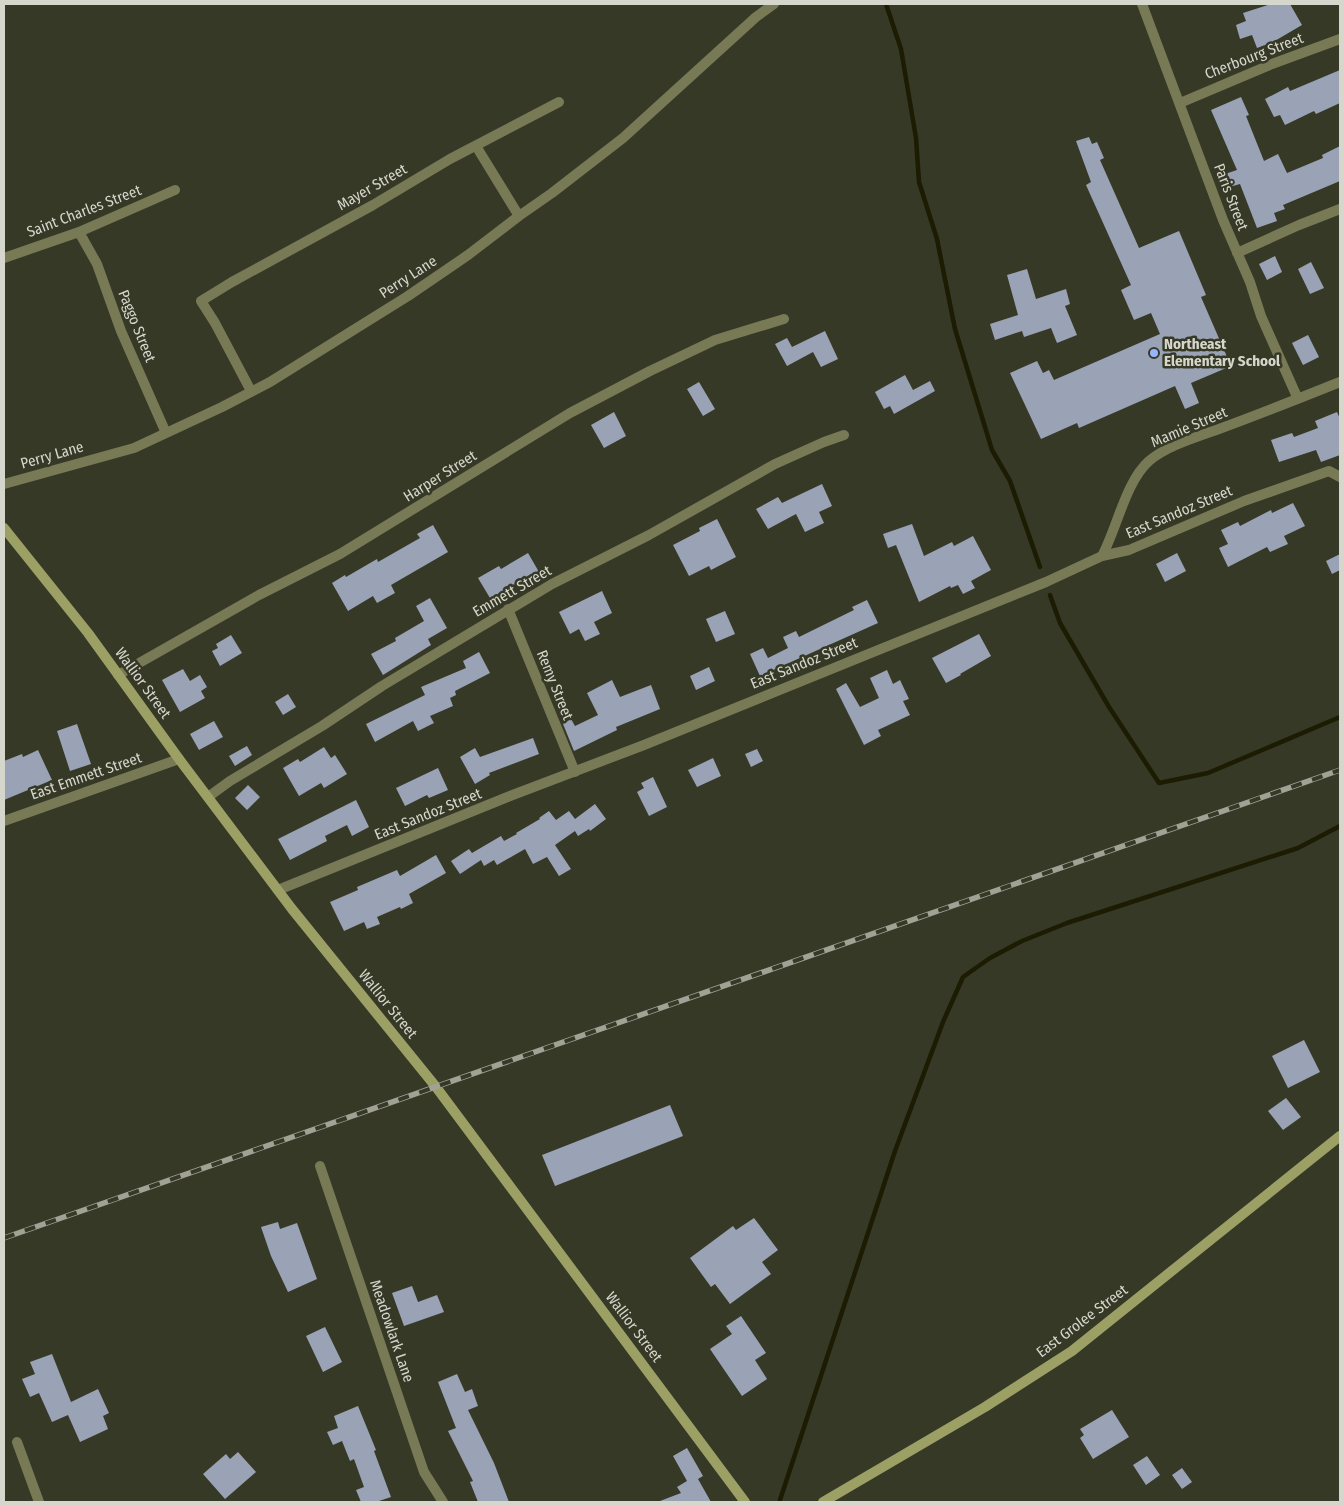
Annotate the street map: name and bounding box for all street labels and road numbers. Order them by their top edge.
street label: Cherbourg Street [1202,29,1306,83]
street label: Mayer Street [334,160,410,214]
street label: Paris Street [1210,161,1252,233]
street label: Saint Charles Street [24,181,144,241]
street label: Perry Lane [376,252,440,302]
street label: Paggo Street [114,287,160,365]
street label: Mamie Street [1148,403,1230,451]
street label: Perry Lane [18,437,86,473]
street label: Harper Street [400,446,480,506]
street label: East Sandoz Street [1123,481,1235,543]
street label: Emmett Street [470,561,555,621]
street label: East Sandoz Street [748,633,860,693]
street label: Wallior Street [111,644,175,722]
street label: Remy Street [533,647,577,723]
street label: East Emmett Street [28,748,144,803]
street label: East Sandoz Street [372,784,484,844]
street label: Wallior Street [355,966,421,1042]
street label: Meadowlark Lane [366,1277,418,1385]
street label: East Grolee Street [1033,1281,1131,1361]
street label: Wallior Street [602,1288,666,1366]

